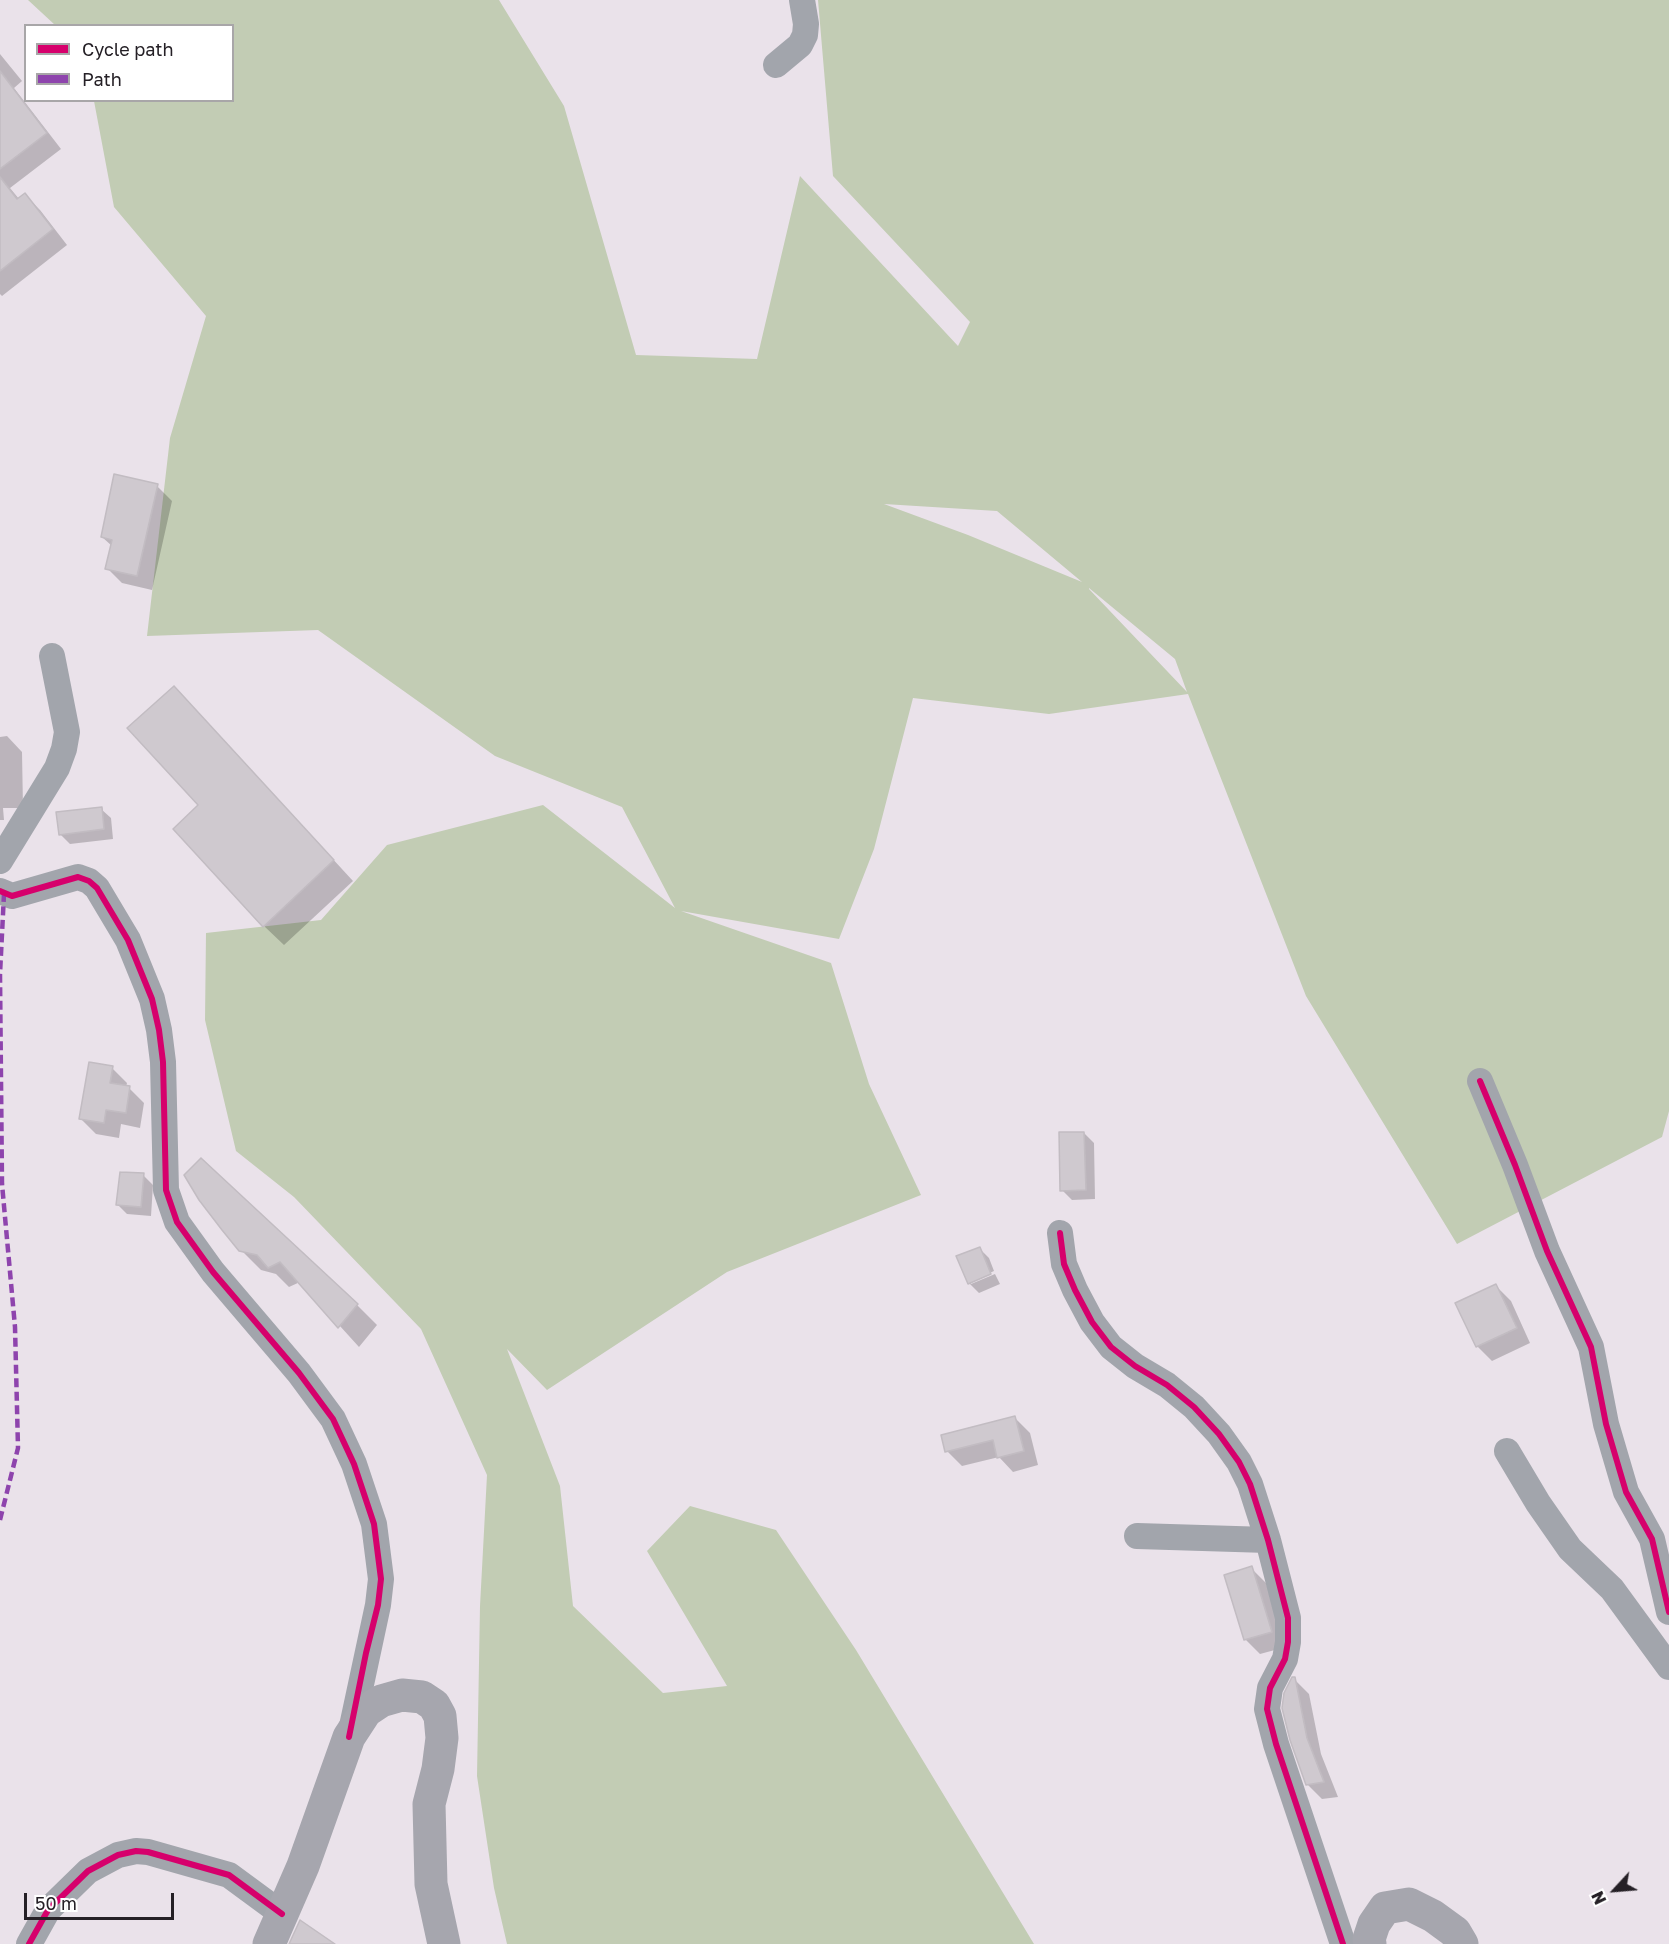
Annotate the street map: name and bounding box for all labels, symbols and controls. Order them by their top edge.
legend [24,24,234,102]
text: Cycle path [82,38,174,60]
text: Path [82,68,122,90]
north arrow [1585,1860,1645,1920]
scale bar [27,1881,177,1919]
text: N [1587,1888,1610,1908]
text: 50 m [35,1892,77,1914]

